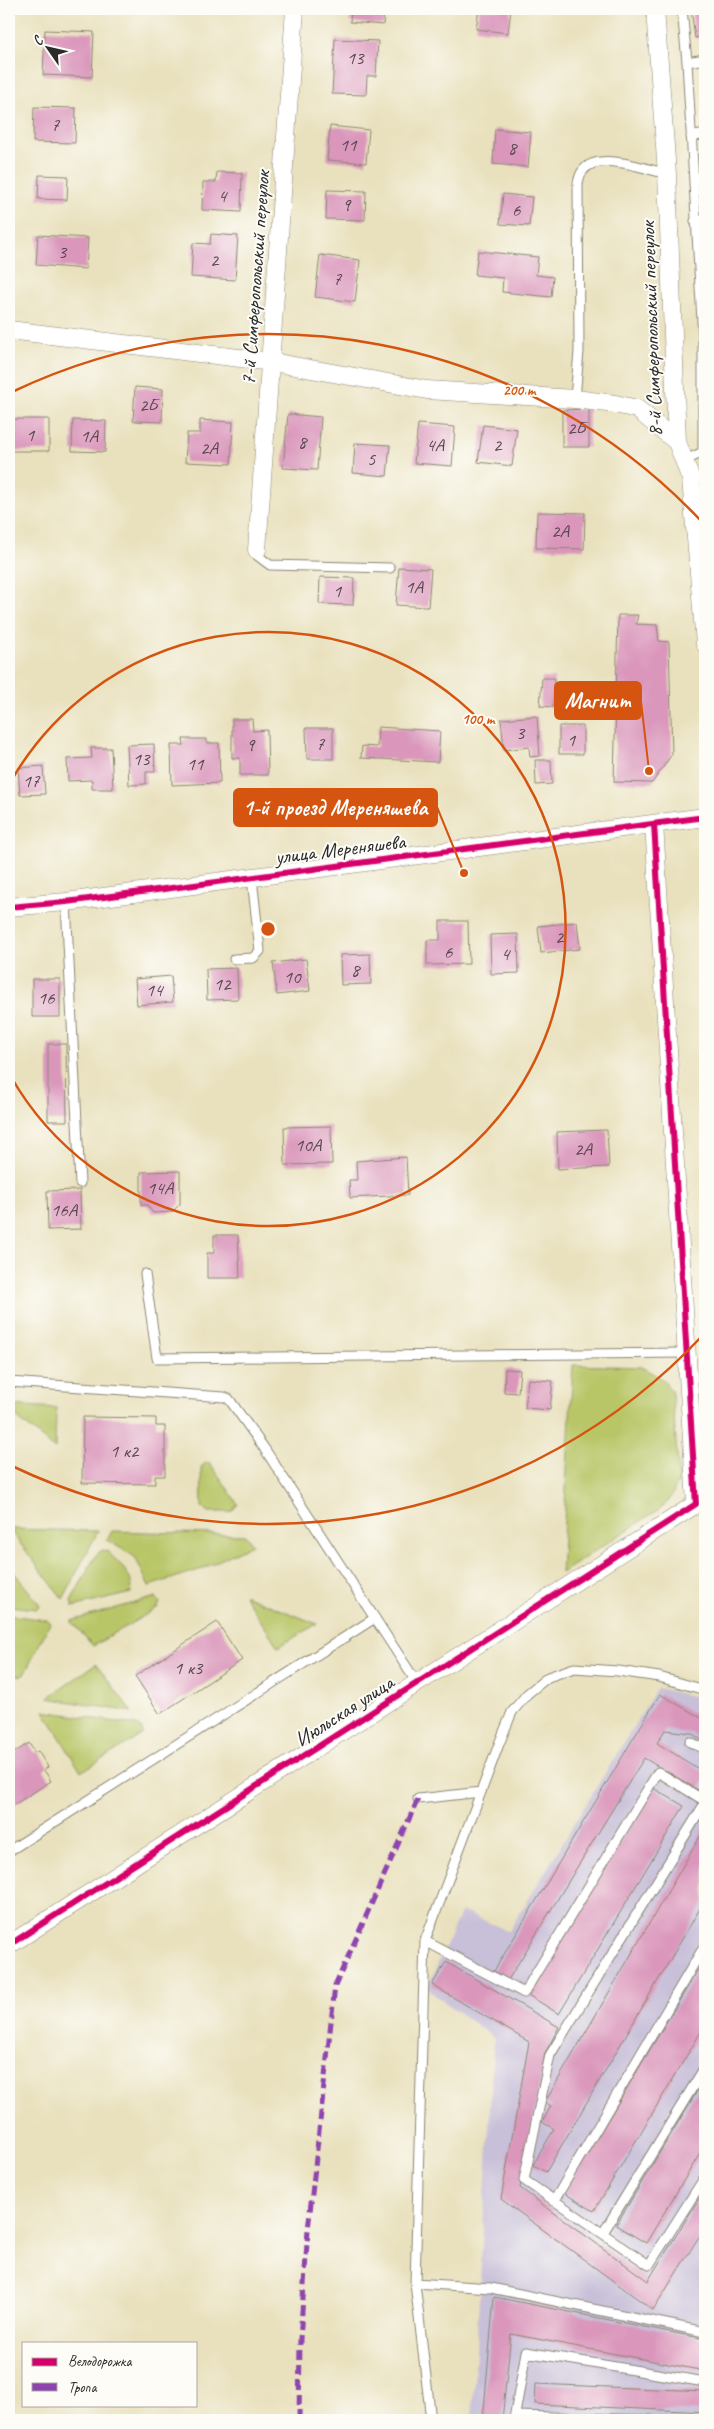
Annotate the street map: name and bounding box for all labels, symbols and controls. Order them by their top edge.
north arrow [22,22,72,72]
text: С [29,32,48,49]
house number: 13 [346,46,365,70]
house number: 7 [51,113,61,137]
house number: 11 [339,133,358,157]
house number: 8 [508,136,519,160]
street label: 7-й Симферопольский переулок [235,168,276,386]
house number: 4 [218,184,229,208]
house number: 9 [342,193,352,217]
house number: 6 [512,198,522,222]
street label: 8-й Симферопольский переулок [634,219,668,437]
house number: 3 [58,240,68,264]
house number: 2 [210,248,220,272]
house number: 7 [333,267,343,291]
text: 200 m [503,381,537,400]
house number: 2Б [139,393,160,417]
house number: 2Б [567,416,588,440]
house number: 1 [26,423,36,447]
house number: 1А [80,424,100,448]
house number: 8 [298,430,309,454]
house number: 4А [426,433,446,457]
house number: 2 [493,433,503,457]
house number: 2А [200,436,220,460]
house number: 5 [367,447,377,471]
house number: 2А [551,519,571,543]
house number: 1А [405,575,425,599]
house number: 1 [333,579,343,603]
callout: Магнит [555,682,641,719]
text: Магнит [565,687,632,715]
text: 100 m [462,710,496,729]
house number: 3 [516,721,526,745]
house number: 1 [567,728,577,752]
house number: 7 [316,732,326,756]
house number: 9 [246,733,256,757]
house number: 13 [132,747,151,771]
house number: 11 [186,752,205,776]
house number: 17 [22,769,41,793]
callout: 1-й проезд Мереняшева [234,789,437,826]
text: 1-й проезд Мереняшева [243,794,429,822]
street label: улица Мереняшева [271,828,408,870]
centre of rings [259,920,277,938]
house number: 2 [555,925,565,949]
house number: 6 [444,940,454,964]
house number: 4 [501,942,512,966]
house number: 8 [351,958,362,982]
house number: 10 [283,965,302,989]
house number: 12 [213,972,232,996]
house number: 14 [145,978,165,1002]
house number: 16 [37,986,56,1010]
house number: 10А [295,1133,323,1157]
house number: 2А [574,1137,594,1161]
house number: 14А [147,1176,175,1200]
house number: 16А [51,1198,79,1222]
house number: 1 к2 [110,1439,140,1463]
house number: 1 к3 [174,1656,204,1680]
street label: Июльская улица [290,1668,400,1753]
legend [22,2342,198,2406]
text: Велодорожка [68,2352,132,2371]
text: Тропа [68,2378,97,2397]

